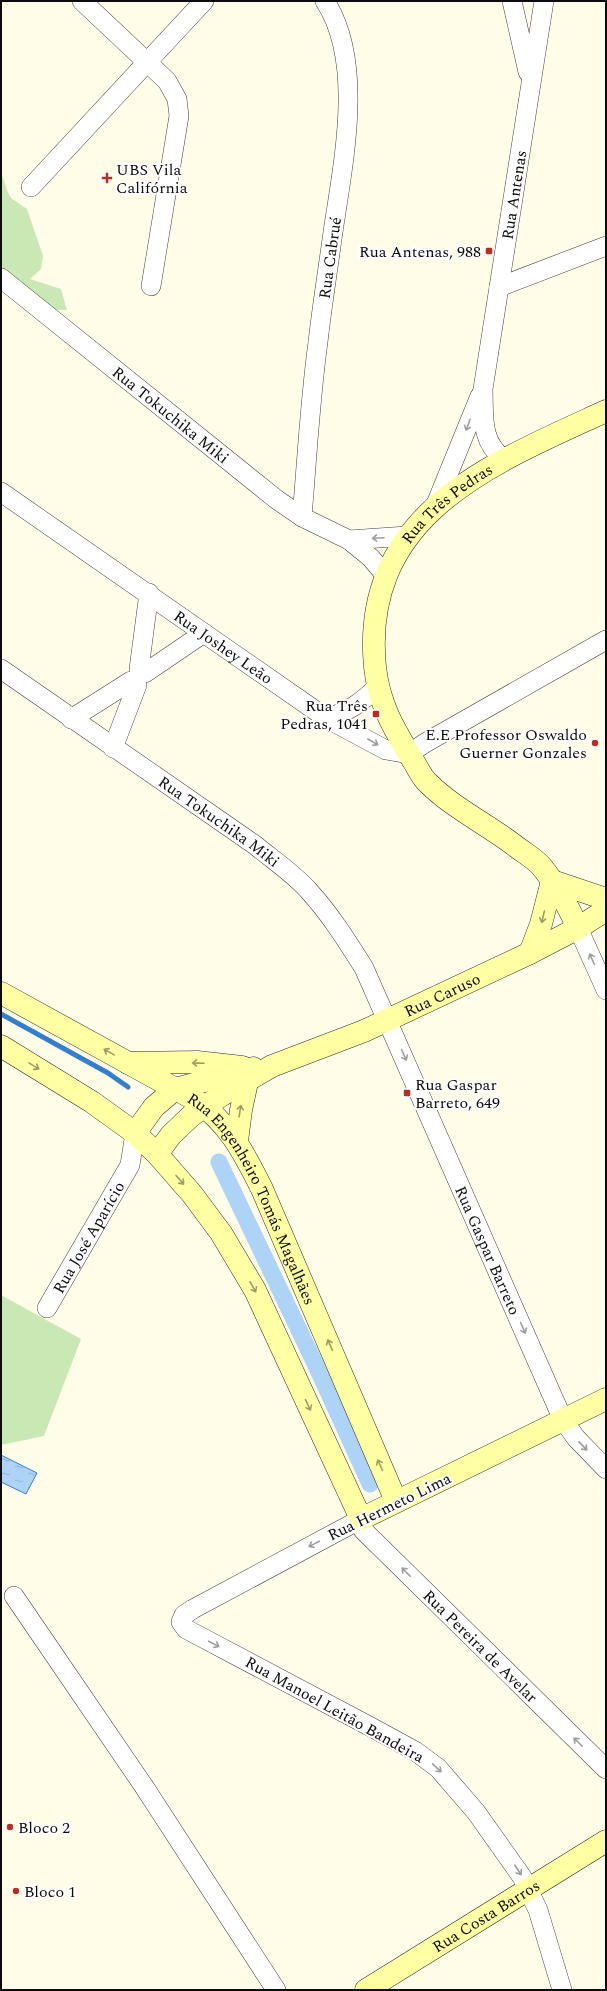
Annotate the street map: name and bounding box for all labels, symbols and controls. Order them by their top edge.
street label: Rua Antenas [496,149,533,241]
place label: UBS Vila Califórnia [116,158,188,200]
marker: UBS Vila Califórnia [101,172,113,184]
street label: Rua Cabrué [313,215,348,300]
place label: Rua Antenas, 988 [359,240,481,264]
marker: Rua Antenas, 988 [484,246,494,256]
street label: Rua Tokuchika Miki [107,361,234,470]
one-way arrow [464,419,472,431]
street label: Rua Três Pedras [396,458,498,549]
one-way arrow [372,534,385,542]
street label: Rua Joshey Leão [168,605,277,691]
place label: Rua Três Pedras, 1041 [280,694,368,736]
marker: Rua Três Pedras, 1041 [371,709,381,719]
place label: E.E Professor Oswaldo Guerner Gonzales [425,723,587,765]
marker: E.E Professor Oswaldo Guerner Gonzales [590,738,600,748]
one-way arrow [367,739,379,746]
street label: Rua Tokuchika Miki [153,770,285,873]
one-way arrow [539,911,546,924]
one-way arrow [588,953,595,965]
street label: Rua Caruso [400,967,484,1024]
one-way arrow [103,1048,115,1056]
one-way arrow [400,1049,408,1061]
one-way arrow [192,1059,205,1066]
one-way arrow [28,1062,40,1070]
place label: Rua Gaspar Barreto, 649 [415,1073,500,1115]
street label: Rua Engenheiro Tomás Magalhães [182,1087,321,1309]
marker: Rua Gaspar Barreto, 649 [402,1088,412,1098]
one-way arrow [237,1105,245,1118]
one-way arrow [175,1175,184,1185]
street label: Rua José Aparício [47,1177,131,1298]
street label: Rua Gaspar Barreto [448,1182,526,1319]
one-way arrow [250,1281,257,1293]
one-way arrow [520,1322,527,1334]
one-way arrow [325,1340,333,1352]
one-way arrow [305,1398,312,1410]
one-way arrow [578,1440,587,1450]
one-way arrow [376,1460,383,1472]
street label: Rua Hermeto Lima [324,1466,455,1547]
one-way arrow [308,1540,320,1548]
one-way arrow [401,1567,411,1577]
street label: Rua Pereira de Avelar [417,1584,543,1709]
one-way arrow [208,1641,220,1648]
street label: Rua Manoel Leitão Bandeira [240,1650,429,1769]
one-way arrow [573,1737,583,1747]
one-way arrow [432,1763,442,1772]
place label: Bloco 2 [18,1816,70,1840]
marker: Bloco 2 [5,1822,15,1832]
one-way arrow [514,1864,522,1875]
street label: Rua Costa Barros [428,1874,545,1959]
place label: Bloco 1 [24,1880,76,1904]
marker: Bloco 1 [11,1886,21,1896]

